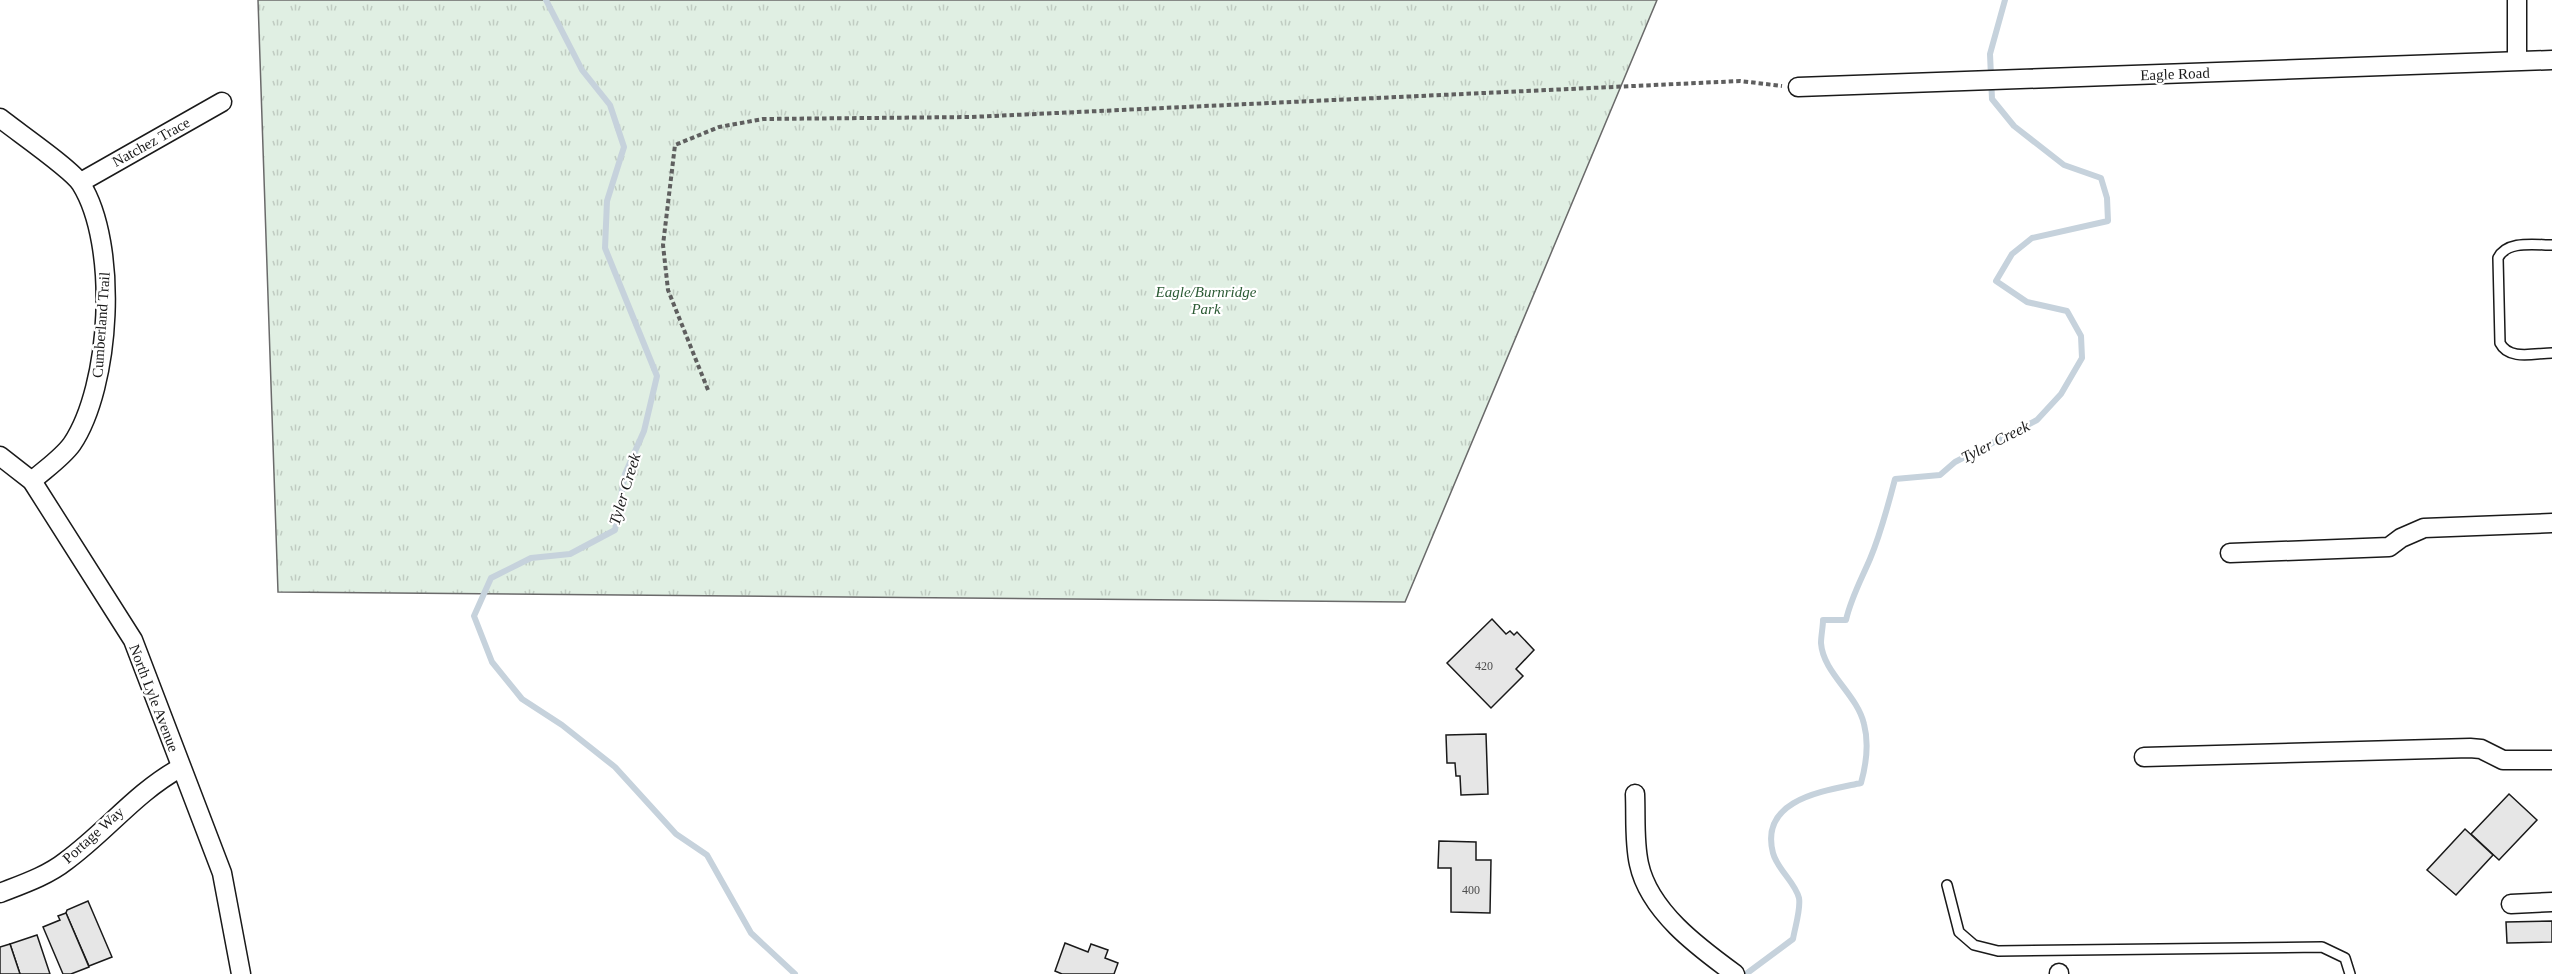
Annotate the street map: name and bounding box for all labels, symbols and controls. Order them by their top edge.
street label: Eagle Road [2140,65,2211,83]
street label: Natchez Trace [109,114,193,170]
street label: Cumberland Trail [89,271,113,379]
park label: Eagle/Burnridge Park [1155,284,1257,317]
water label: Tyler Creek [1958,417,2033,467]
water label: Tyler Creek [606,450,645,527]
street label: North Lyle Avenue [126,642,182,754]
house number: 420 [1475,659,1493,673]
street label: Portage Way [59,803,127,867]
house number: 400 [1462,883,1480,897]

